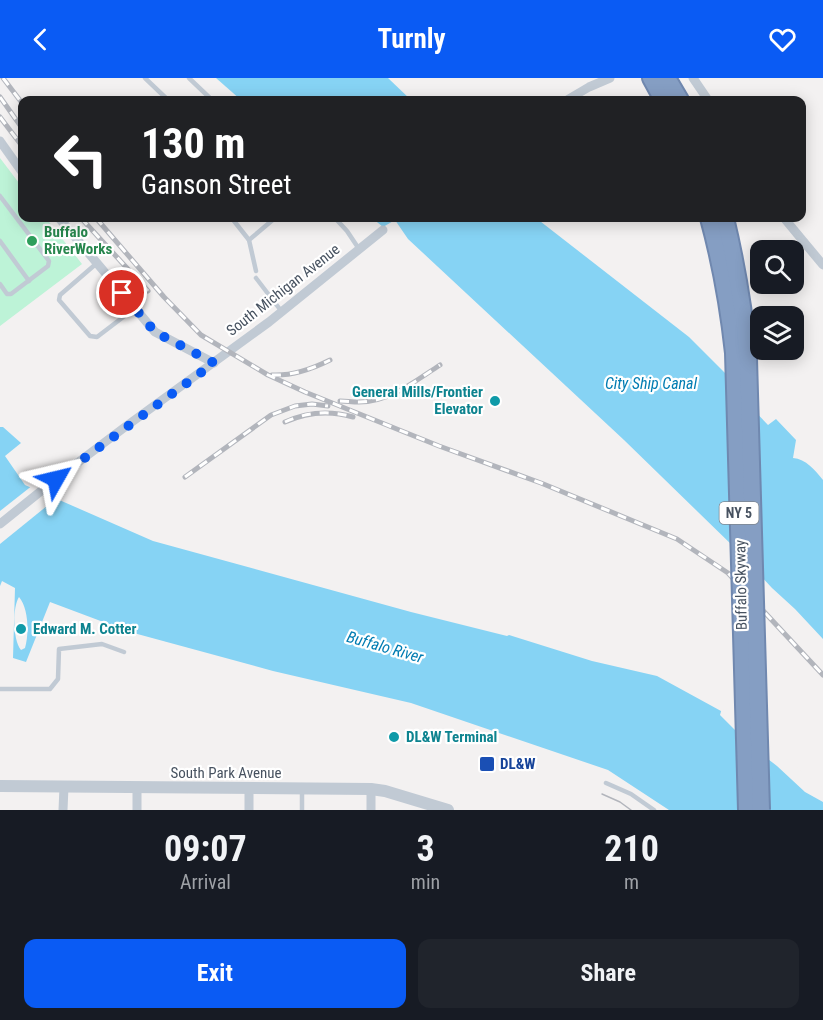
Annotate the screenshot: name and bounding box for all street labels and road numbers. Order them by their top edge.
street label: South Michigan Avenue [223,240,343,340]
road number: NY 5 [720,502,758,524]
street label: Buffalo Skyway [731,540,751,630]
street label: South Park Avenue [170,764,282,782]

